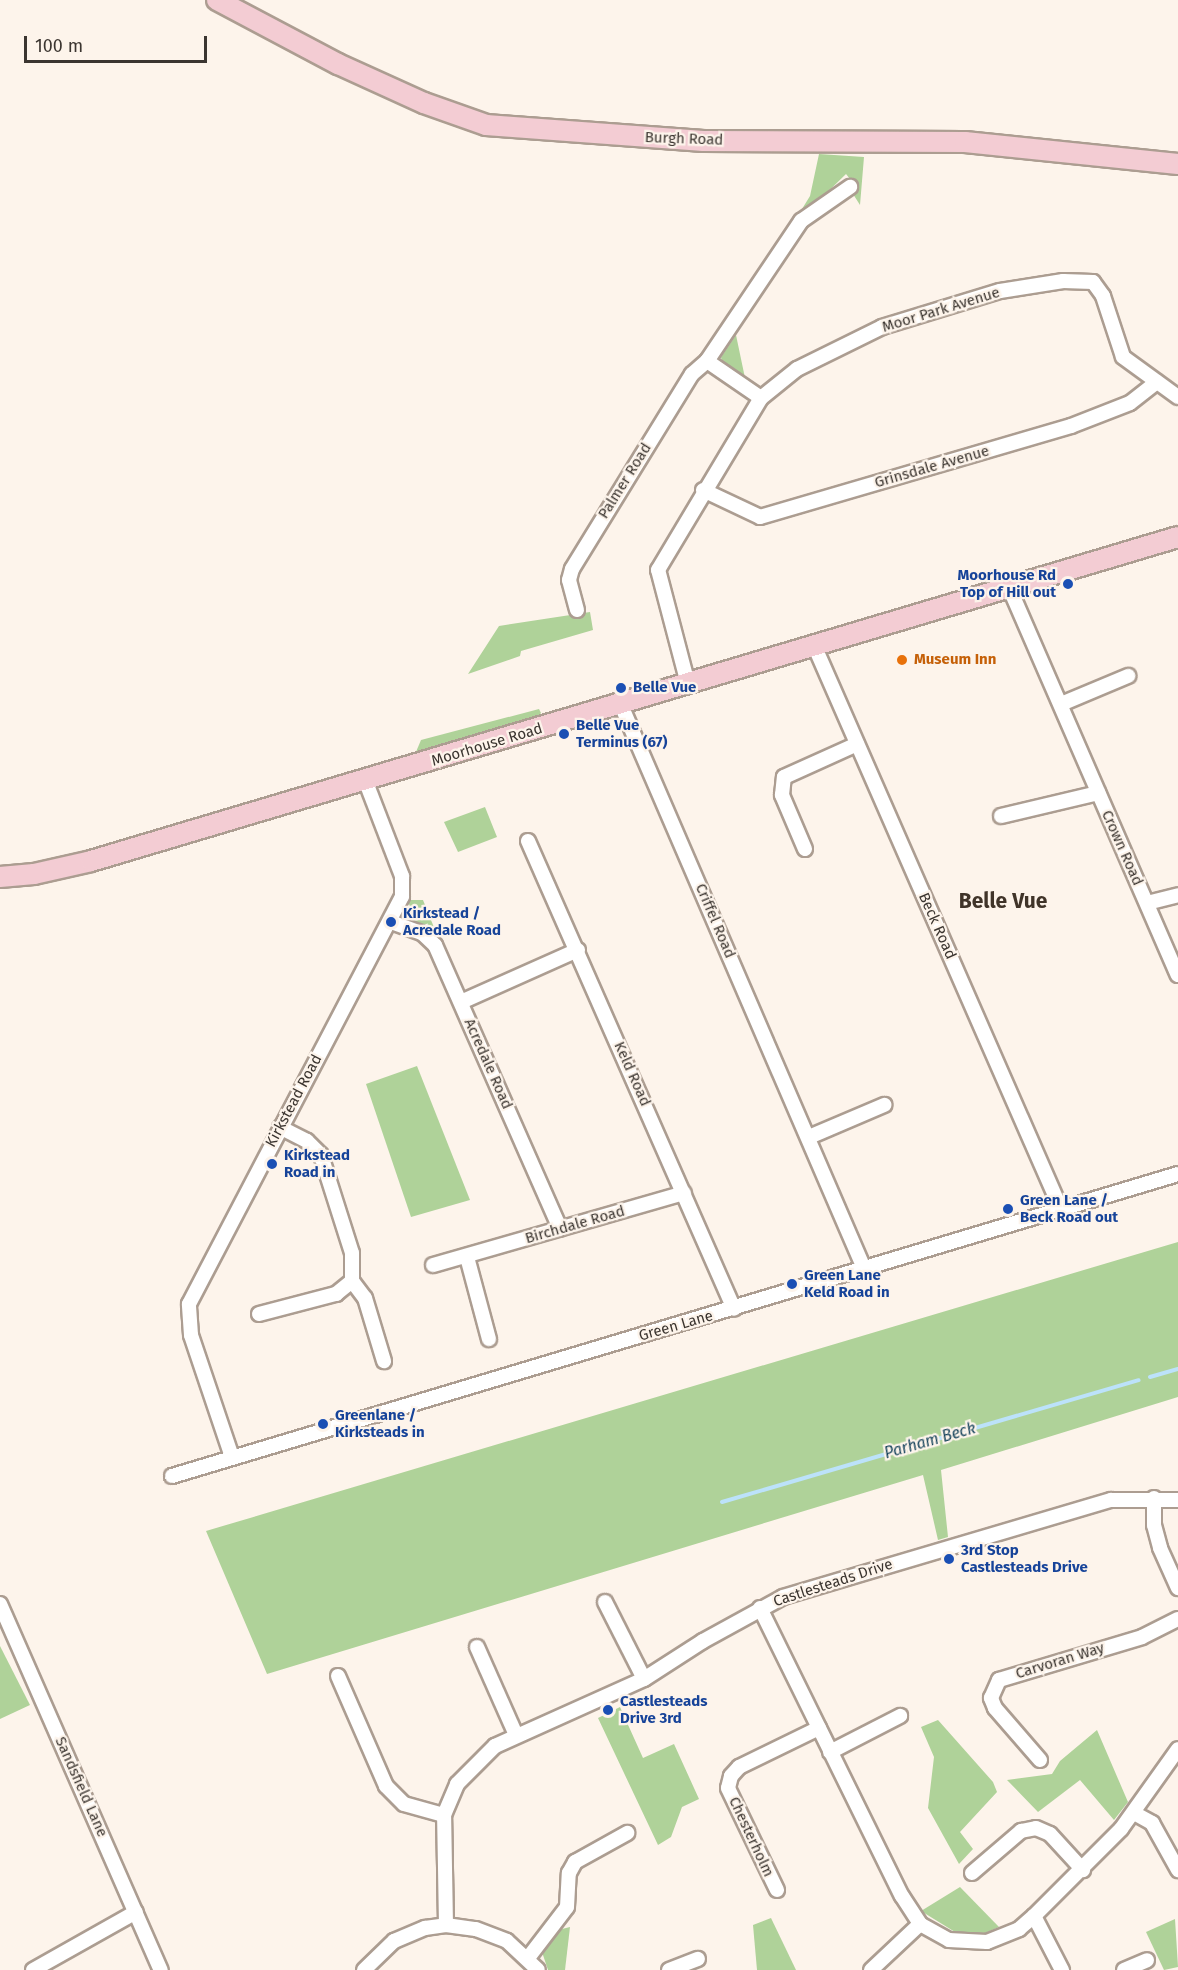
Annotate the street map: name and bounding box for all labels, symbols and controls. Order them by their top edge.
scale bar [27,24,210,62]
text: 100 m [35,35,83,57]
street label: Burgh Road [644,129,724,149]
street label: Moor Park Avenue [880,284,1002,336]
street label: Palmer Road [595,440,655,522]
street label: Grinsdale Avenue [873,442,991,492]
place label: Moorhouse Rd Top of Hill out [958,566,1056,601]
marker: Moorhouse Rd Top of Hill out [1061,577,1075,591]
place label: Museum Inn [914,651,996,669]
marker: Museum Inn [895,653,909,667]
place label: Belle Vue [633,679,696,697]
marker: Belle Vue [614,681,628,695]
place label: Belle Vue Terminus (67) [576,716,667,751]
street label: Moorhouse Road [429,720,545,770]
marker: Belle Vue Terminus (67) [557,727,571,741]
street label: Crown Road [1097,808,1147,888]
street label: Criffel Road [691,881,739,961]
district label: Belle Vue [959,888,1047,914]
street label: Beck Road [914,890,960,962]
place label: Kirkstead / Acredale Road [403,904,501,939]
marker: Kirkstead / Acredale Road [384,915,398,929]
street label: Acredale Road [460,1016,516,1112]
street label: Keld Road [610,1039,654,1109]
street label: Kirkstead Road [262,1052,326,1150]
place label: Kirkstead Road in [284,1146,350,1181]
marker: Kirkstead Road in [265,1157,279,1171]
place label: Green Lane / Beck Road out [1020,1191,1118,1226]
street label: Birchdale Road [523,1202,627,1248]
marker: Green Lane / Beck Road out [1001,1202,1015,1216]
place label: Green Lane Keld Road in [804,1266,890,1301]
marker: Green Lane Keld Road in [785,1277,799,1291]
street label: Green Lane [637,1307,715,1345]
place label: Greenlane / Kirksteads in [335,1406,425,1441]
marker: Greenlane / Kirksteads in [316,1417,330,1431]
water label: Parham Beck [882,1419,978,1463]
place label: 3rd Stop Castlesteads Drive [961,1541,1088,1576]
marker: 3rd Stop Castlesteads Drive [942,1552,956,1566]
street label: Castlesteads Drive [771,1555,895,1611]
street label: Carvoran Way [1014,1639,1106,1683]
place label: Castlesteads Drive 3rd [620,1692,707,1727]
marker: Castlesteads Drive 3rd [601,1703,615,1717]
street label: Sandsfield Lane [51,1734,111,1840]
street label: Chesterholm [725,1794,777,1880]

